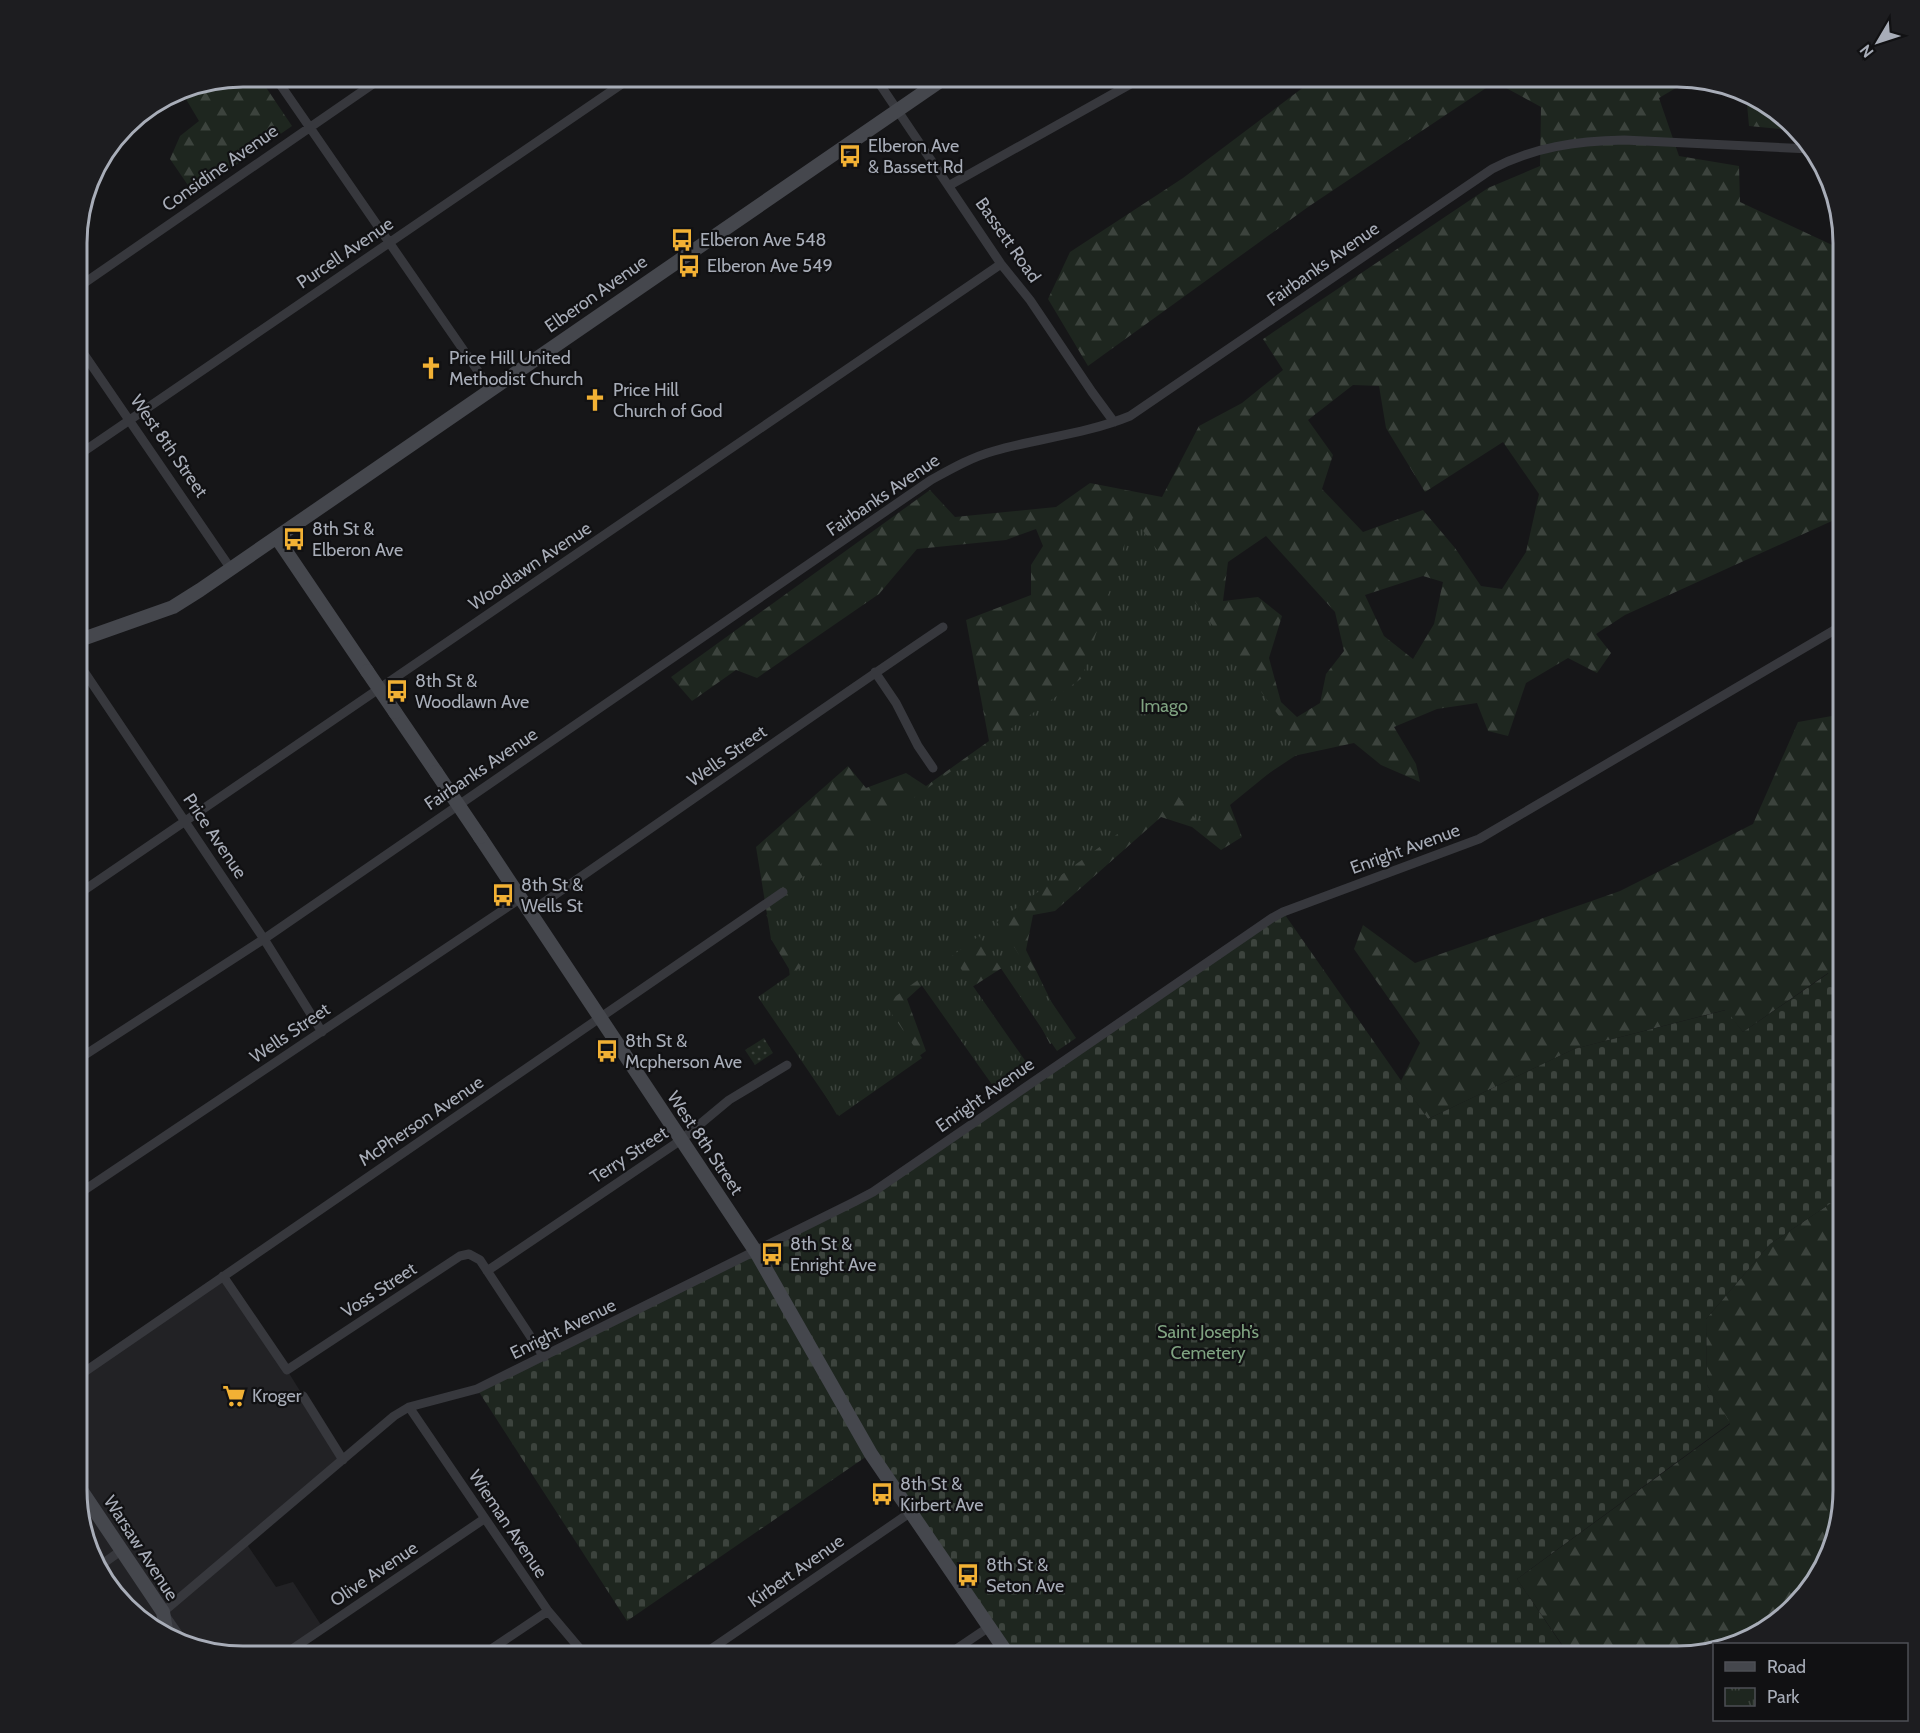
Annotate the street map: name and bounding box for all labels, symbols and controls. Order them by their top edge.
north arrow [1848,12,1908,72]
text: N [1856,41,1878,61]
street label: Considine Avenue [158,120,282,216]
place label: Elberon Ave & Bassett Rd [868,135,963,178]
bus stop icon: Elberon Ave & Bassett Rd [837,143,863,169]
street label: Bassett Road [971,193,1045,287]
street label: Purcell Avenue [292,213,398,293]
street label: Fairbanks Avenue [1263,217,1383,311]
bus stop icon: Elberon Ave 548 [669,227,695,253]
place label: Elberon Ave 548 [700,229,826,251]
street label: Elberon Avenue [541,251,651,337]
bus stop icon: Elberon Ave 549 [676,253,702,279]
place label: Elberon Ave 549 [707,255,833,277]
place label: Price Hill United Methodist Church [449,347,583,390]
church icon: Price Hill United Methodist Church [418,355,444,381]
place label: Price Hill Church of God [613,379,722,422]
church icon: Price Hill Church of God [582,387,608,413]
street label: West 8th Street [126,390,212,502]
street label: Fairbanks Avenue [822,449,944,541]
street label: Woodlawn Avenue [465,517,595,615]
place label: 8th St & Elberon Ave [312,518,403,561]
bus stop icon: 8th St & Elberon Ave [281,526,307,552]
place label: 8th St & Woodlawn Ave [415,670,529,713]
bus stop icon: 8th St & Woodlawn Ave [384,678,410,704]
park label: Imago [1140,695,1188,717]
street label: Wells Street [683,721,771,791]
street label: Fairbanks Avenue [420,723,542,815]
street label: Price Avenue [178,789,252,883]
street label: Enright Avenue [1347,819,1463,879]
place label: 8th St & Wells St [521,874,583,917]
bus stop icon: 8th St & Wells St [490,882,516,908]
street label: Wells Street [246,998,334,1068]
place label: 8th St & Mcpherson Ave [625,1030,742,1073]
bus stop icon: 8th St & Mcpherson Ave [594,1038,620,1064]
street label: Enright Avenue [932,1053,1038,1137]
street label: McPherson Avenue [354,1071,488,1171]
street label: West 8th Street [662,1087,748,1199]
street label: Terry Street [586,1122,672,1188]
place label: 8th St & Enright Ave [790,1233,876,1276]
bus stop icon: 8th St & Enright Ave [759,1241,785,1267]
street label: Voss Street [337,1258,421,1322]
street label: Enright Avenue [506,1294,620,1364]
park label: Saint Joseph’s Cemetery [1157,1321,1259,1364]
supermarket icon: Kroger [221,1383,247,1409]
place label: Kroger [252,1385,302,1407]
street label: Wieman Avenue [464,1466,552,1582]
place label: 8th St & Kirbert Ave [900,1473,984,1516]
bus stop icon: 8th St & Kirbert Ave [869,1481,895,1507]
street label: Warsaw Avenue [99,1491,183,1605]
street label: Kirbert Avenue [744,1530,848,1612]
street label: Olive Avenue [326,1537,422,1611]
place label: 8th St & Seton Ave [986,1554,1064,1597]
bus stop icon: 8th St & Seton Ave [955,1562,981,1588]
legend [1713,1643,1908,1721]
text: Road [1767,1656,1806,1678]
text: Park [1767,1686,1800,1708]

